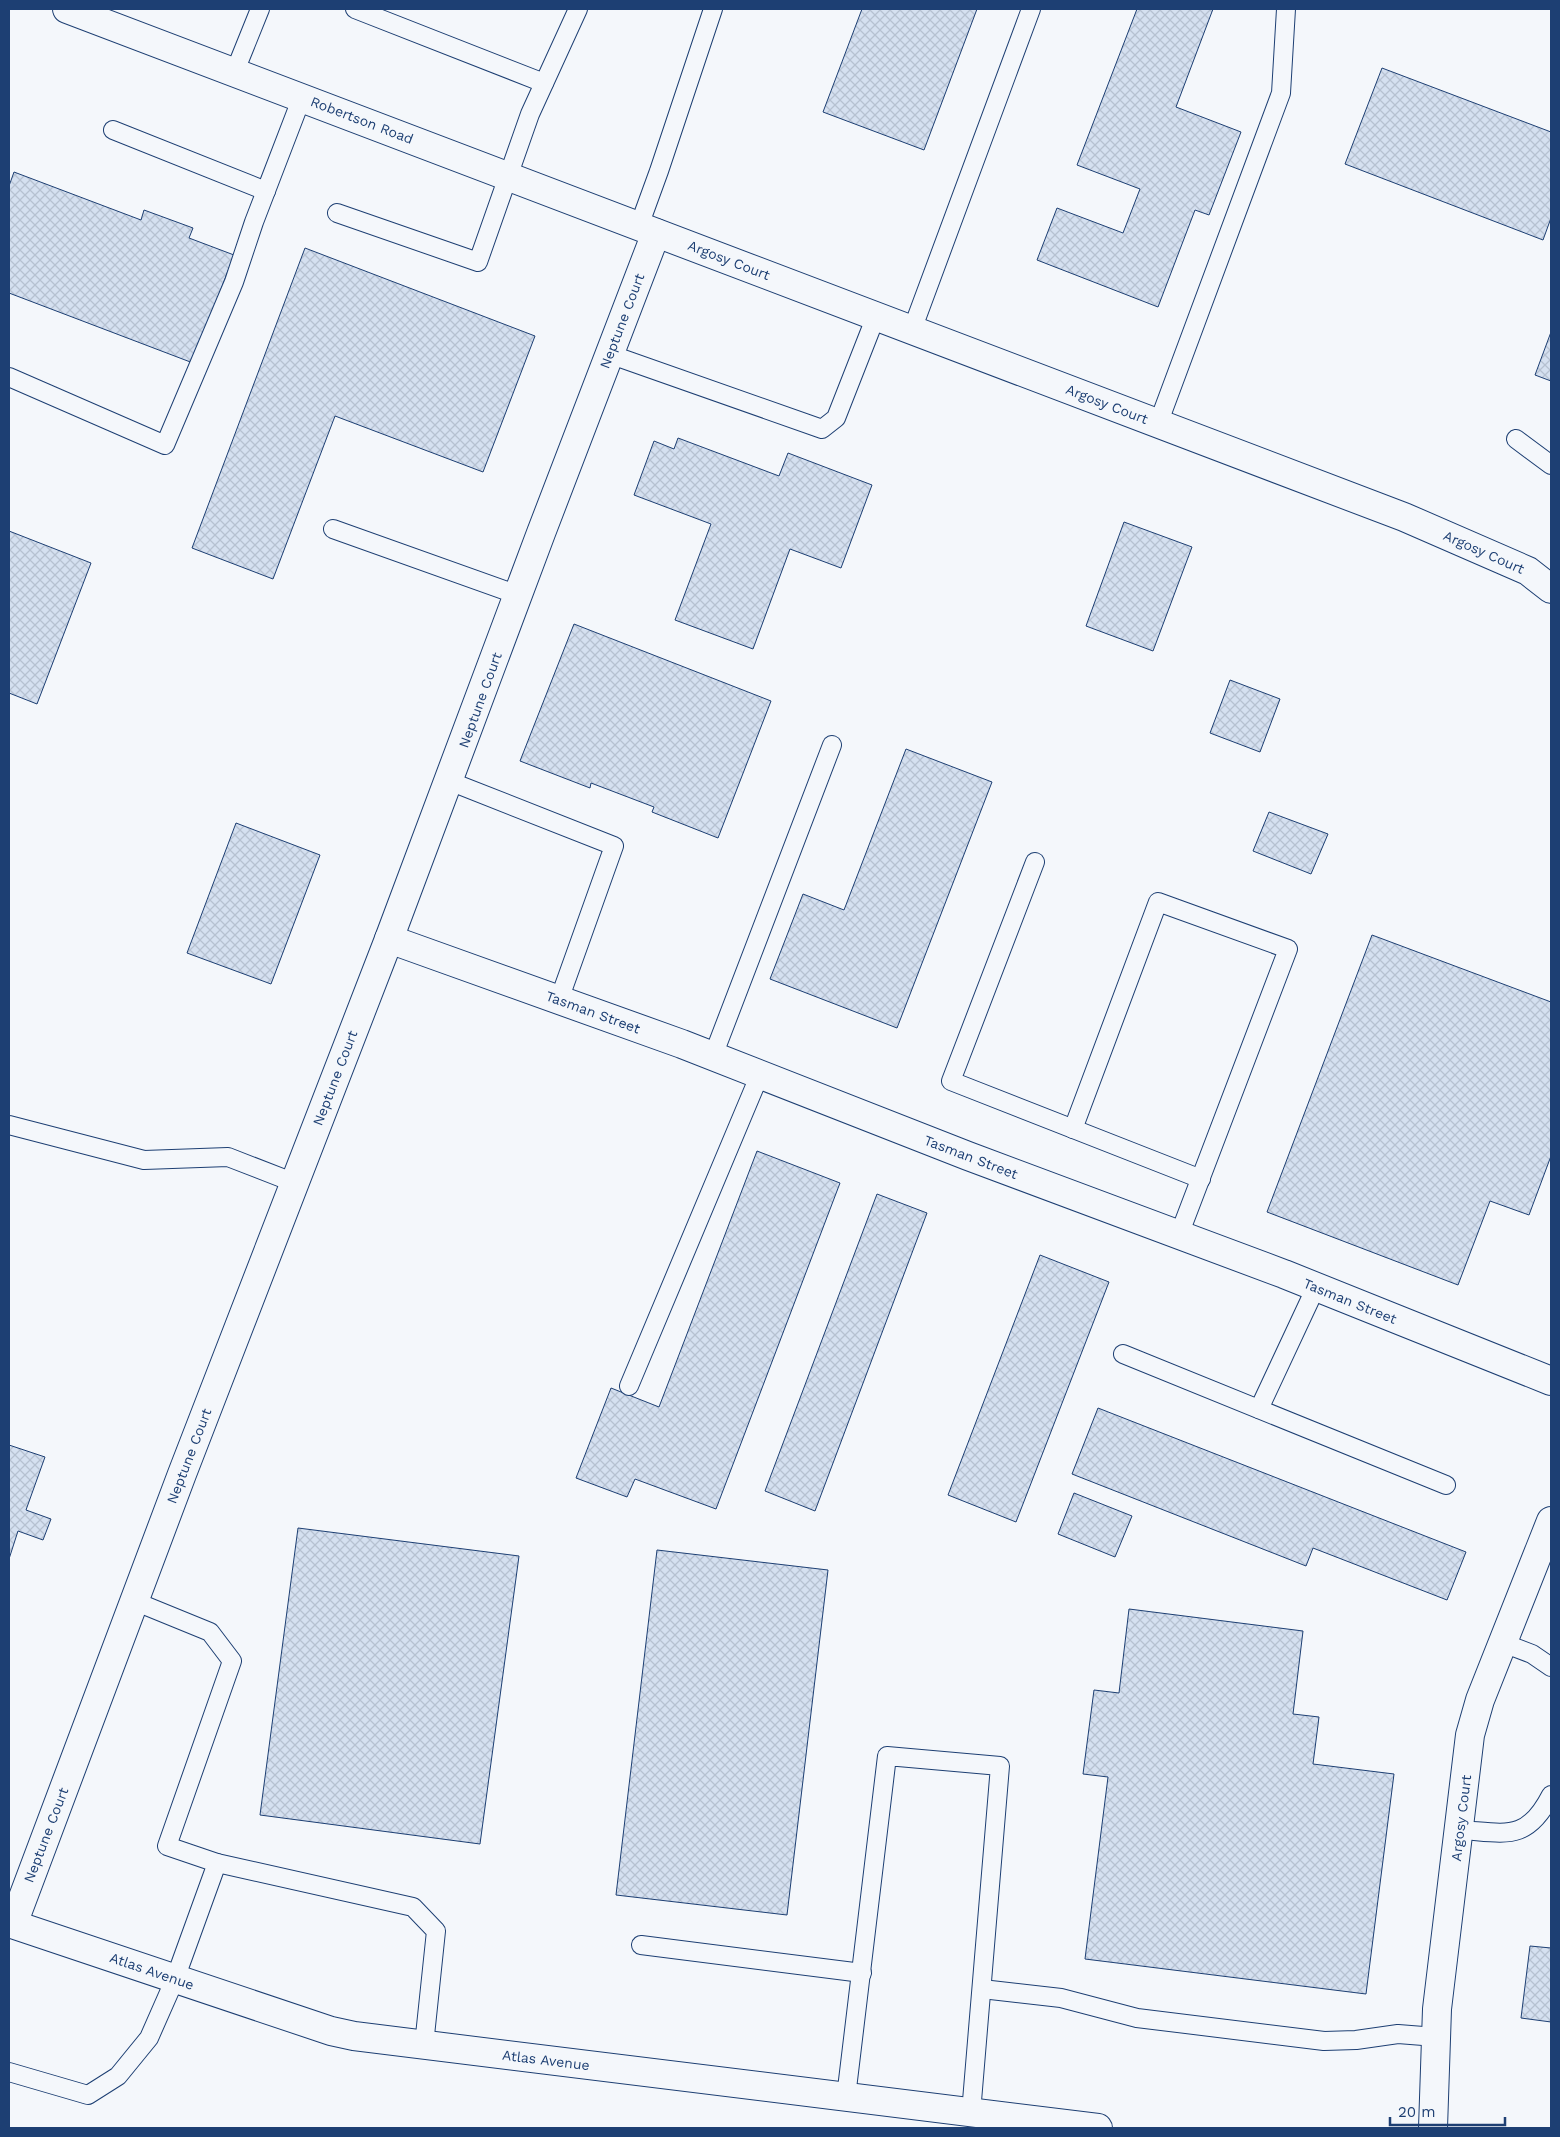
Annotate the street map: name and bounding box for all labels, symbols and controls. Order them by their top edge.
street label: Robertson Road [308,93,416,147]
street label: Argosy Court [686,237,773,283]
street label: Neptune Court [596,271,648,371]
street label: Argosy Court [1064,381,1151,427]
street label: Argosy Court [1441,527,1527,577]
street label: Neptune Court [455,650,505,750]
street label: Tasman Street [544,988,642,1037]
street label: Neptune Court [309,1028,361,1128]
street label: Tasman Street [922,1132,1020,1182]
street label: Tasman Street [1301,1275,1399,1327]
street label: Neptune Court [163,1406,215,1506]
street label: Argosy Court [1448,1774,1474,1862]
street label: Neptune Court [20,1785,72,1885]
street label: Atlas Avenue [108,1949,196,1993]
street label: Atlas Avenue [501,2047,591,2073]
scale bar [1390,2094,1505,2126]
text: 20 m [1398,2103,1436,2121]

